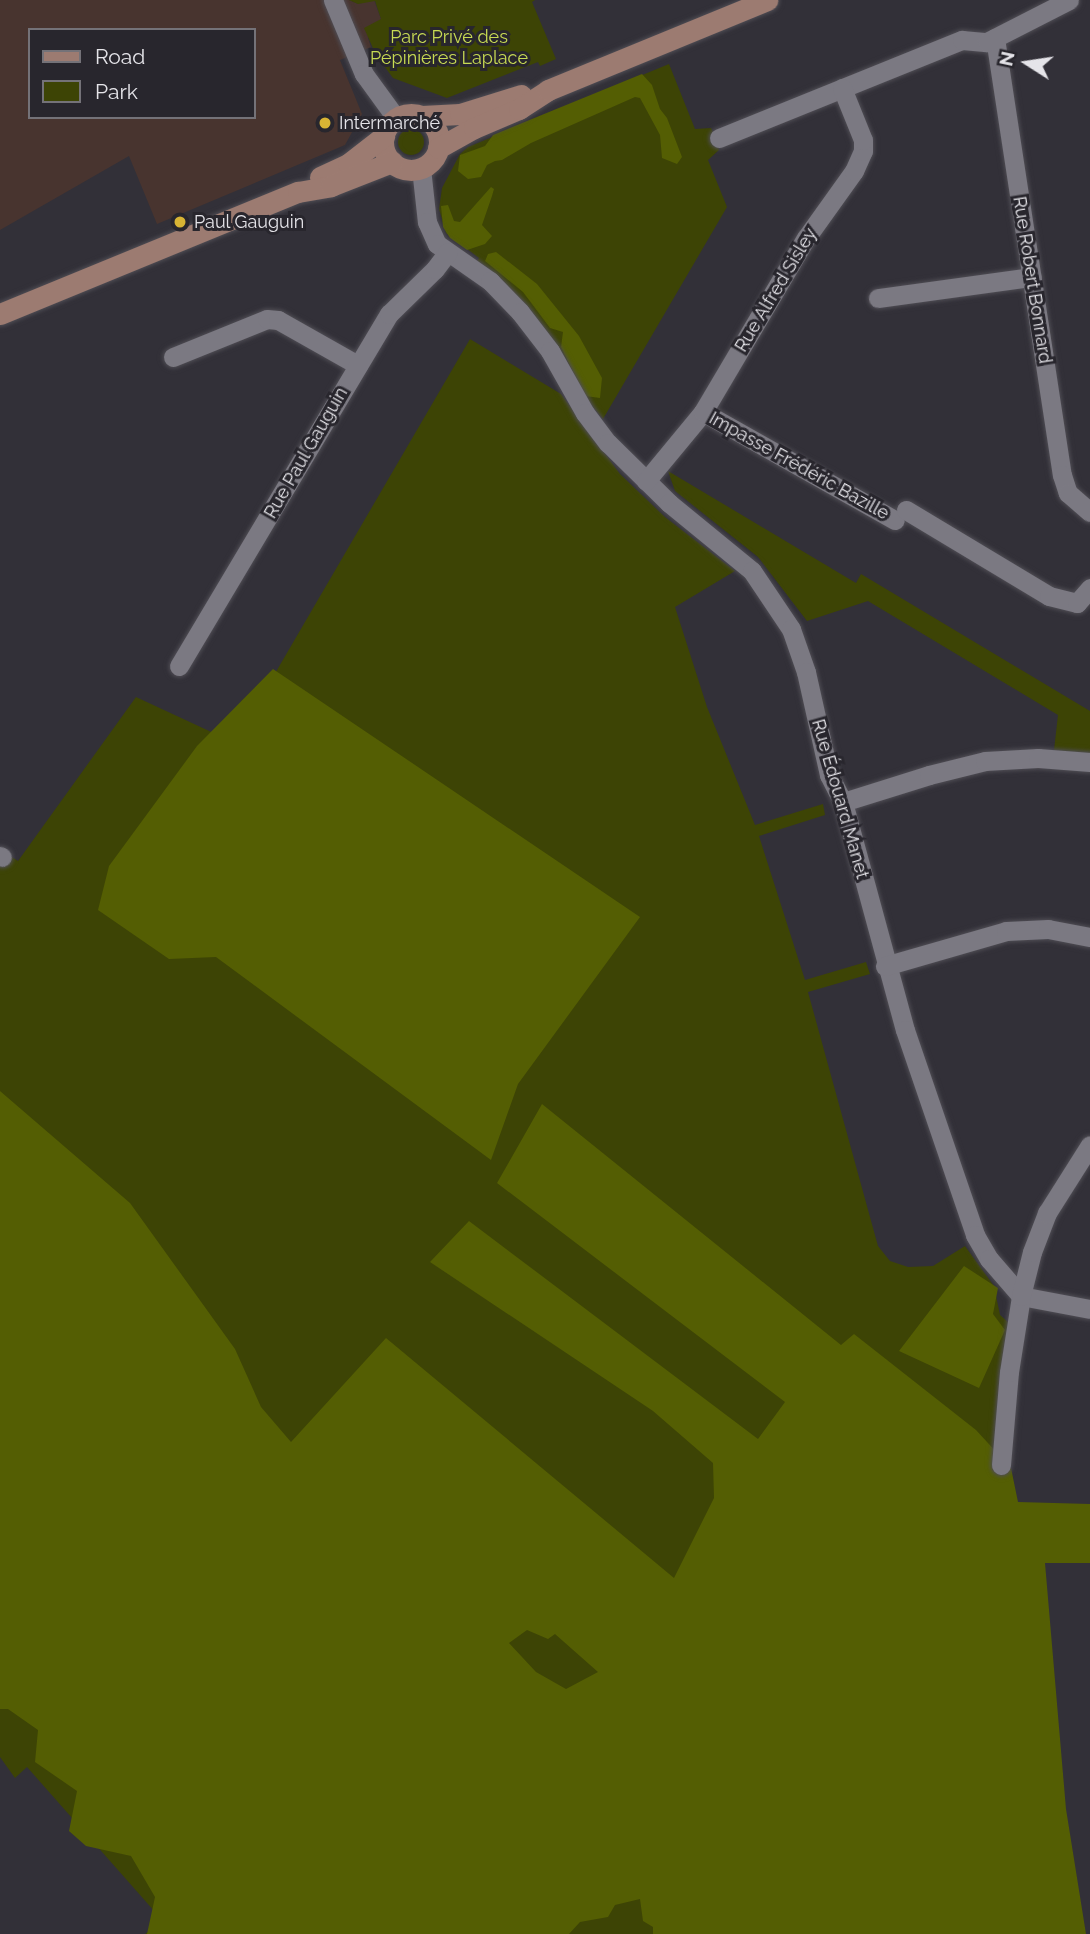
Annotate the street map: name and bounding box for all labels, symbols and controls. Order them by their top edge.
park label: Parc Privé des Pépinières Laplace [370,27,528,70]
legend [28,28,256,119]
north arrow [992,28,1062,98]
text: Road [95,44,145,69]
text: N [994,49,1019,68]
text: Park [95,79,138,104]
place label: Intermarché [339,112,440,134]
marker: Intermarché [317,115,333,131]
street label: Rue Robert Bonnard [1008,195,1056,365]
place label: Paul Gauguin [194,211,305,233]
marker: Paul Gauguin [172,214,188,230]
street label: Rue Alfred Sisley [730,224,822,356]
street label: Rue Paul Gauguin [260,383,352,523]
street label: Impasse Frédéric Bazille [705,407,893,525]
street label: Rue Édouard Manet [807,717,873,881]

